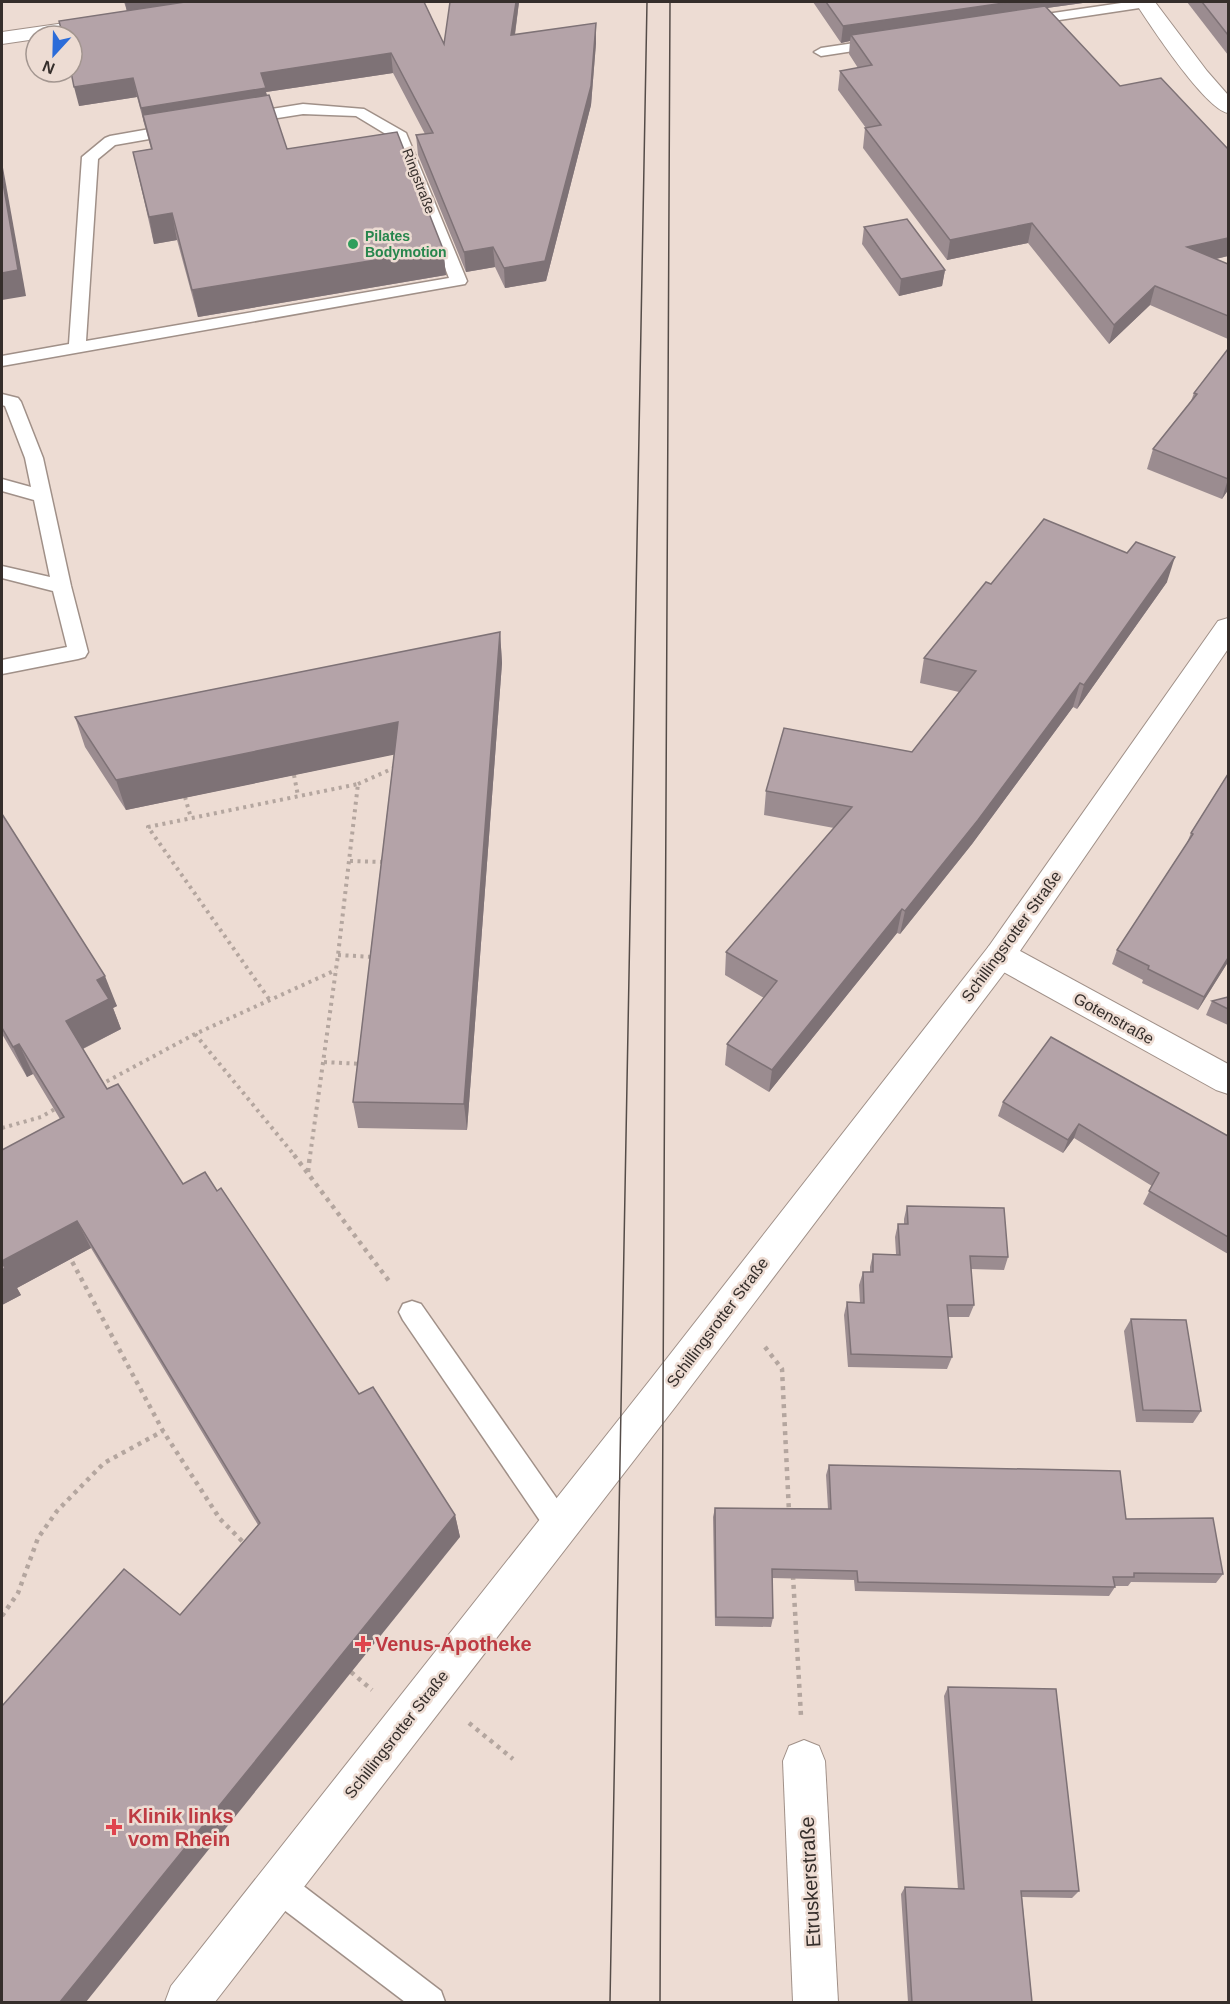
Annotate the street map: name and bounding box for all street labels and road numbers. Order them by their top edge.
street label: Ringstraße [399,146,439,216]
street label: Schillingsrotter Straße [958,868,1065,1005]
street label: Gotenstraße [1071,989,1157,1047]
street label: Schillingsrotter Straße [663,1254,772,1390]
street label: Schillingsrotter Straße [341,1667,452,1802]
street label: Etruskerstraße [796,1816,824,1948]

